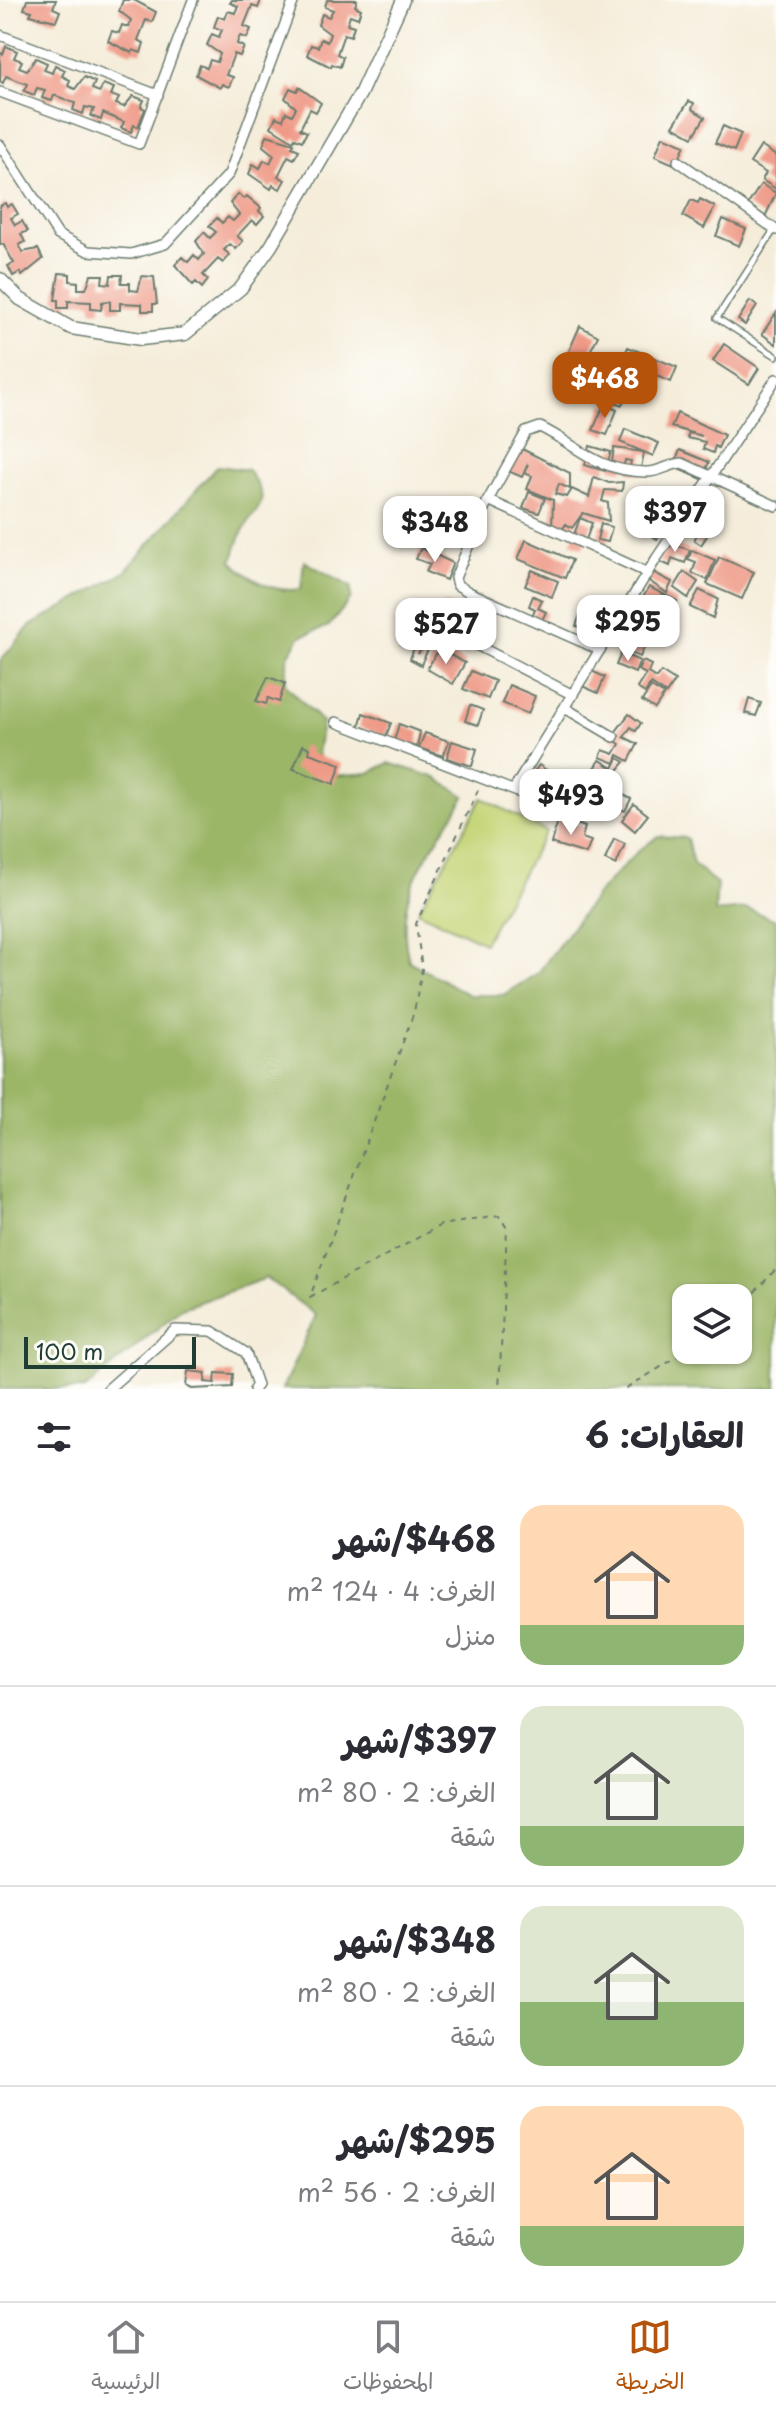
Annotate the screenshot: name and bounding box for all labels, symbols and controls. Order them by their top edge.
pin: $468 [558,352,652,420]
text: $468 [570,358,640,397]
pin: $397 [628,486,722,554]
text: $397 [643,492,707,531]
pin: $348 [388,496,482,564]
text: $348 [401,502,469,541]
pin: $295 [581,595,675,663]
pin: $527 [399,598,493,666]
text: $295 [595,601,661,640]
text: $527 [413,604,479,643]
pin: $493 [524,769,618,837]
text: $493 [537,775,605,814]
map controls [672,1284,752,1364]
button: layers [672,1284,752,1364]
scale bar [24,1333,196,1369]
text: 100 m [36,1334,103,1367]
text: العقارات: 6 [585,1408,744,1460]
icon: filters [32,1415,76,1459]
text: $468/شهر [335,1512,496,1564]
icon: home [584,1537,680,1633]
text: الغرف: 4 · 124 m² [287,1571,496,1610]
text: منزل [445,1615,496,1654]
text: $397/شهر [343,1713,496,1765]
icon: home [584,1738,680,1834]
text: الغرف: 2 · 80 m² [297,1772,496,1811]
text: شقة [451,1816,496,1855]
text: $348/شهر [336,1913,496,1965]
icon: home [584,1938,680,2034]
text: الغرف: 2 · 80 m² [297,1972,496,2011]
text: شقة [451,2016,496,2055]
text: $295/شهر [338,2113,496,2165]
icon: home [584,2138,680,2234]
text: الغرف: 2 · 56 m² [297,2172,496,2211]
text: شقة [451,2216,496,2255]
tab: الرئيسية [91,2315,160,2401]
tab: المحفوظات [343,2315,434,2401]
tab: الخريطة [616,2315,685,2401]

